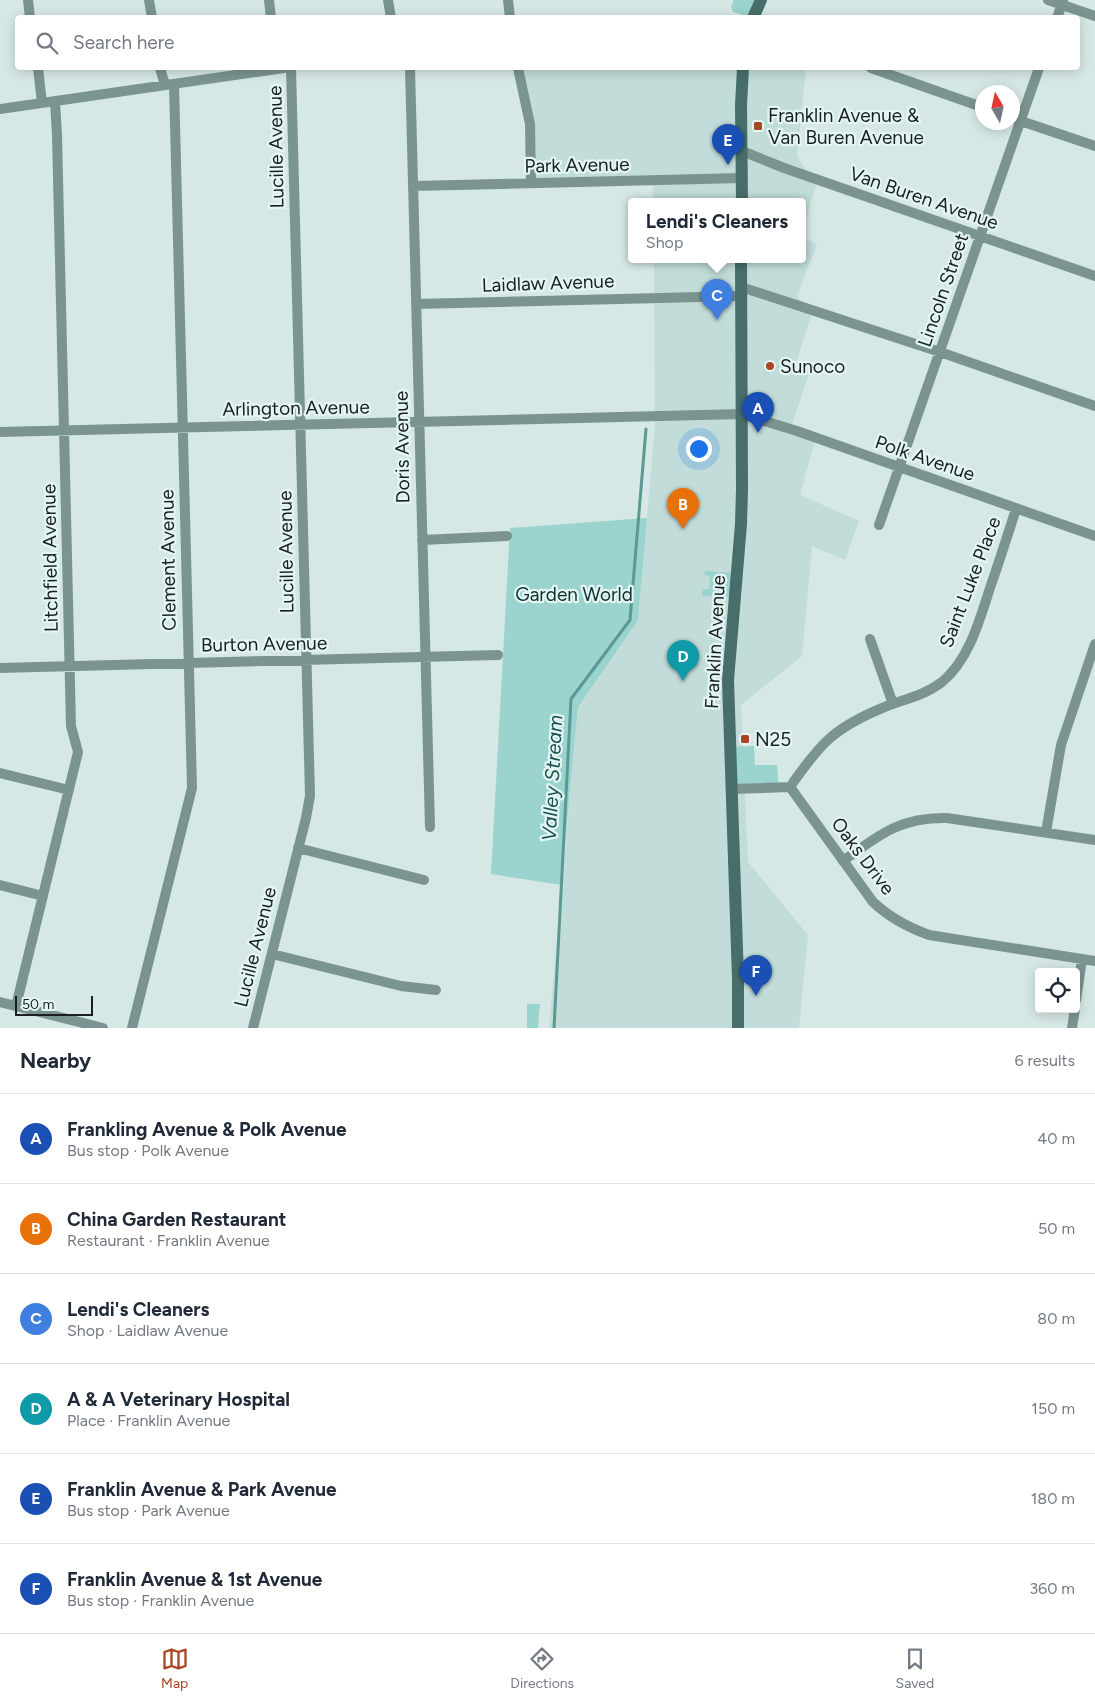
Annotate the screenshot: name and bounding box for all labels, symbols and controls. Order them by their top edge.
search box [15,15,1080,70]
icon: search [33,29,61,57]
text: Search here [73,31,175,54]
street label: Lucille Avenue [263,85,289,209]
north arrow [975,85,1020,130]
place label: Franklin Avenue & Van Buren Avenue [768,104,924,149]
marker: Franklin Avenue & Van Buren Avenue [752,120,764,132]
pin: E [712,124,744,165]
street label: Park Avenue [524,153,630,177]
street label: Van Buren Avenue [847,162,1001,234]
popup [628,198,806,263]
text: Lendi's Cleaners [646,210,788,233]
street label: Lincoln Street [913,230,973,350]
text: Shop [646,233,683,252]
street label: Laidlaw Avenue [481,269,615,297]
pin: C [701,279,733,320]
place label: Sunoco [780,355,845,378]
marker: Sunoco [764,360,776,372]
street label: Doris Avenue [390,390,414,504]
pin: A [742,392,774,433]
street label: Arlington Avenue [222,395,370,421]
street label: Polk Avenue [872,430,978,486]
your location [686,436,712,462]
street label: Litchfield Avenue [37,484,63,632]
pin: B [667,488,699,529]
street label: Clement Avenue [155,489,181,631]
street label: Lucille Avenue [273,490,299,614]
street label: Saint Luke Place [934,513,1006,651]
street label: Franklin Avenue [700,574,730,710]
park label: Garden World [515,583,633,606]
street label: Burton Avenue [201,631,327,657]
pin: D [667,640,699,681]
water label: Valley Stream [537,714,567,842]
place label: N25 [755,728,791,751]
marker: N25 [739,733,751,745]
street label: Oaks Drive [826,813,900,899]
street label: Lucille Avenue [229,885,281,1009]
pin: F [740,955,772,996]
map controls [1035,968,1080,1013]
button: locate [1035,968,1080,1013]
scale bar [15,993,92,1016]
text: 50 m [22,996,54,1013]
text: Nearby [20,1048,91,1073]
text: 6 results [1014,1051,1075,1070]
text: Frankling Avenue & Polk Avenue [67,1118,346,1141]
text: A [30,1129,42,1148]
text: 40 m [1037,1129,1075,1148]
text: Bus stop · Polk Avenue [67,1141,229,1160]
text: China Garden Restaurant [67,1208,286,1231]
text: B [31,1219,41,1238]
text: 50 m [1038,1219,1075,1238]
text: Restaurant · Franklin Avenue [67,1231,270,1250]
text: Lendi's Cleaners [67,1298,209,1321]
text: C [30,1309,42,1328]
text: 80 m [1037,1309,1075,1328]
text: Shop · Laidlaw Avenue [67,1321,228,1340]
text: A & A Veterinary Hospital [67,1388,290,1411]
text: D [30,1399,42,1418]
text: 150 m [1031,1399,1075,1418]
text: Place · Franklin Avenue [67,1411,230,1430]
text: Franklin Avenue & Park Avenue [67,1478,337,1501]
text: E [31,1489,41,1508]
text: 180 m [1031,1489,1075,1508]
text: Bus stop · Park Avenue [67,1501,230,1520]
text: Franklin Avenue & 1st Avenue [67,1568,322,1591]
text: F [32,1579,40,1598]
text: 360 m [1029,1579,1075,1598]
text: Bus stop · Franklin Avenue [67,1591,254,1610]
tab: Map [161,1645,189,1692]
tab: Directions [510,1645,574,1692]
tab: Saved [896,1645,934,1692]

